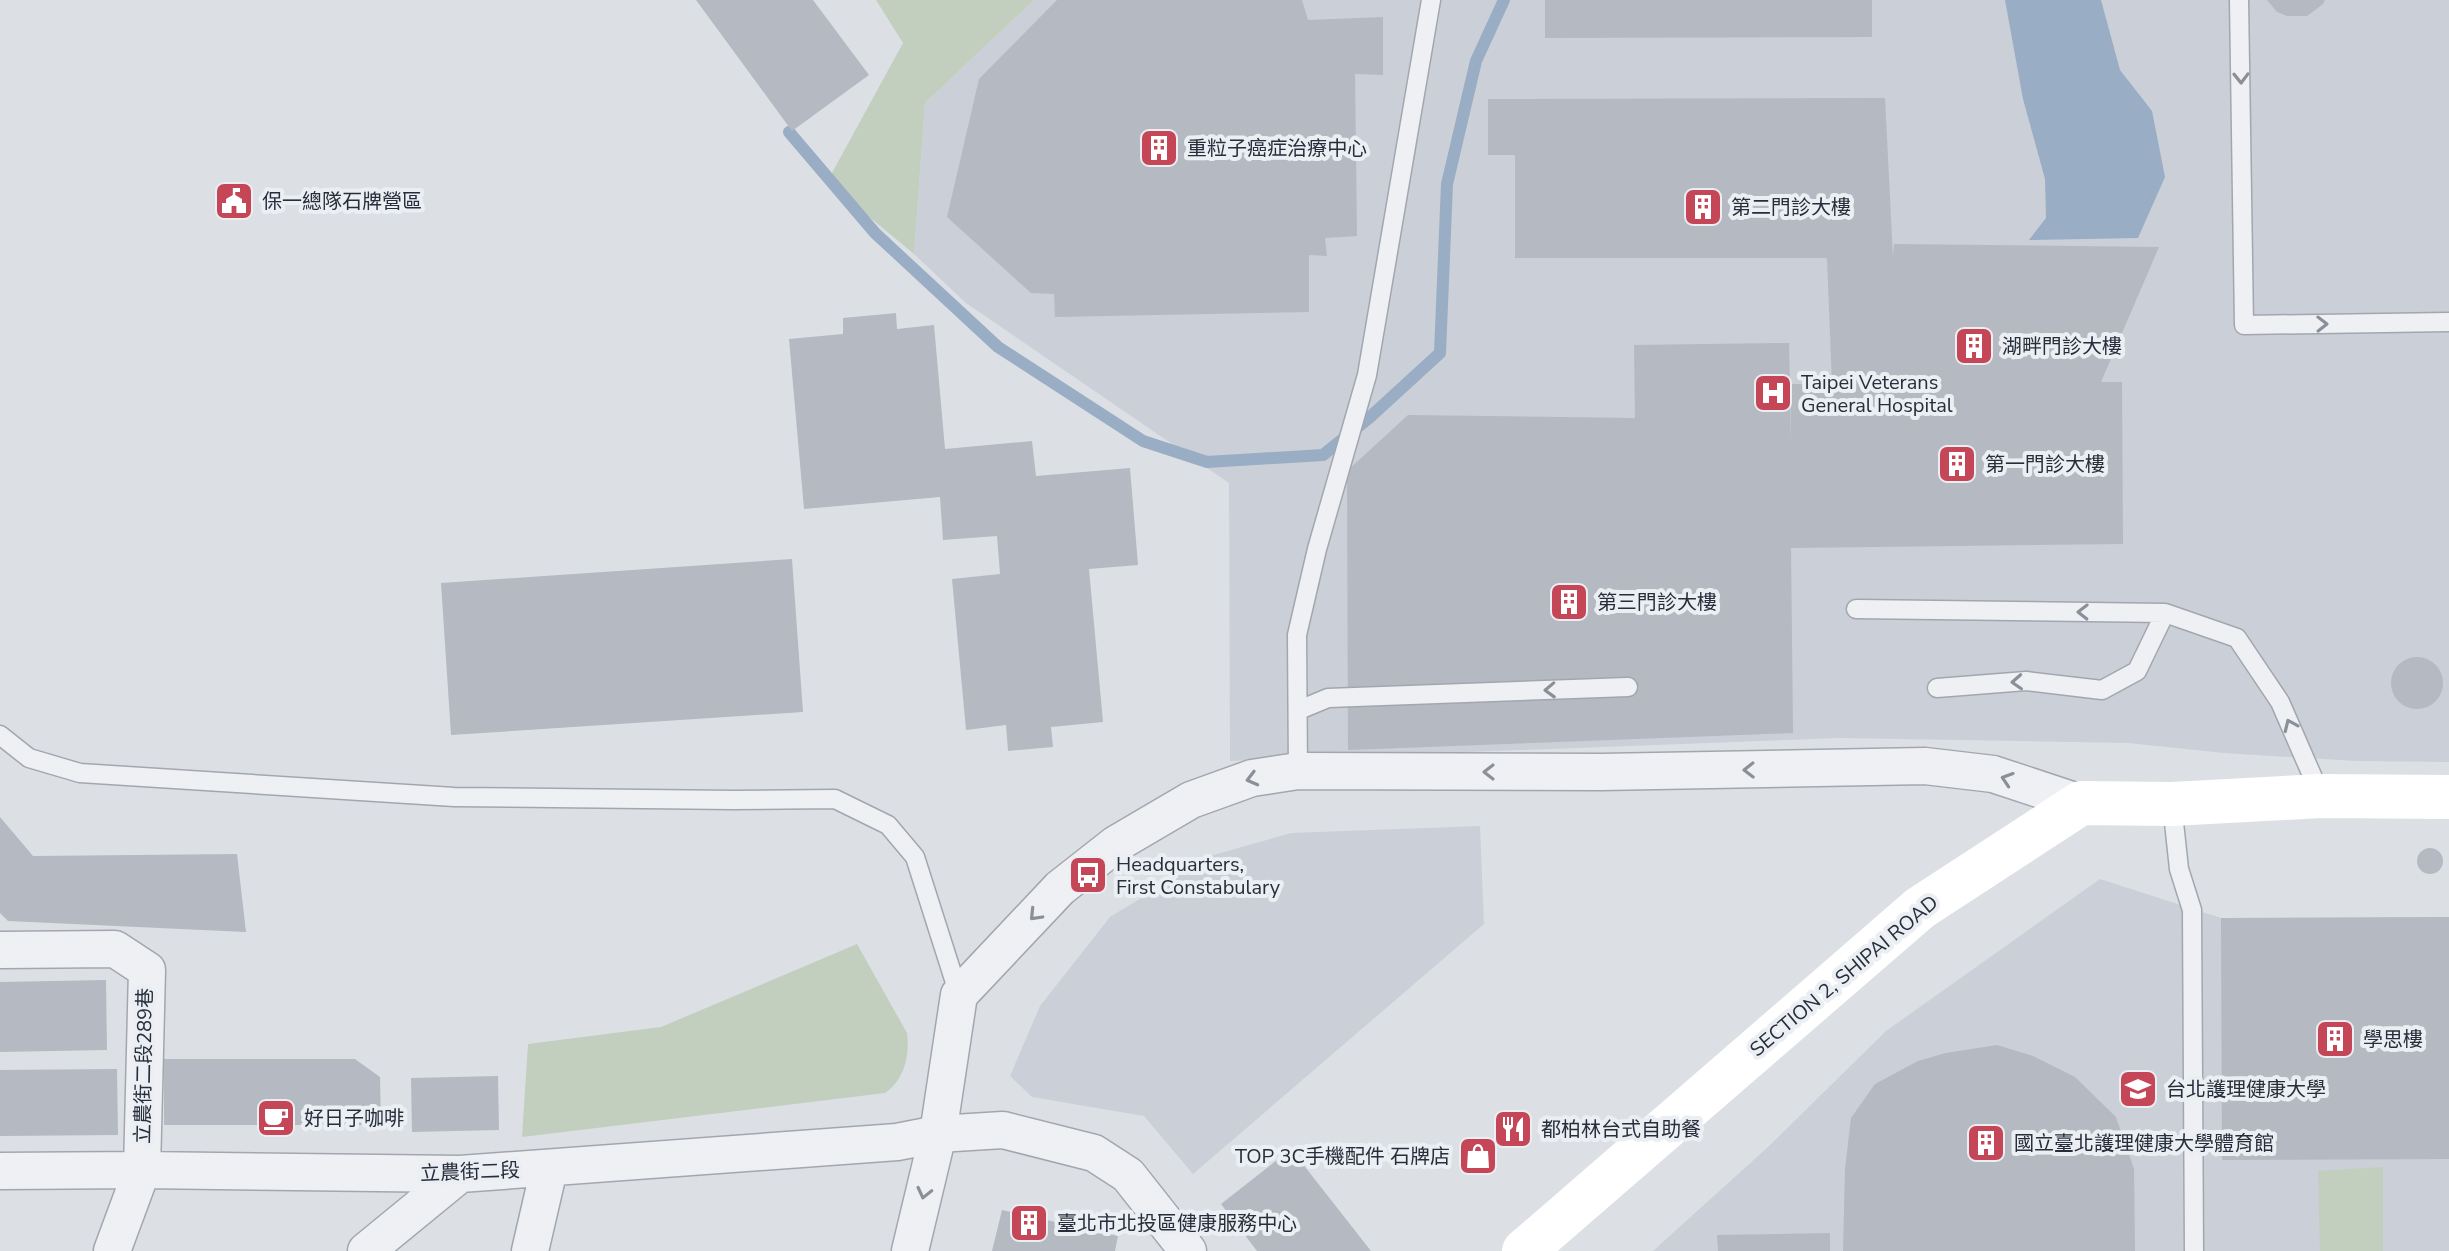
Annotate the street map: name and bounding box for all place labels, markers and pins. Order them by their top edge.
building icon: 重粒子癌症治療中心 [1138,127,1180,169]
place label: 重粒子癌症治療中心 [1187,135,1367,162]
public building icon: 保一總隊石牌營區 [213,180,255,222]
building icon: 第二門診大樓 [1682,186,1724,228]
place label: 保一總隊石牌營區 [262,188,422,215]
place label: 第二門診大樓 [1731,194,1851,221]
building icon: 湖畔門診大樓 [1953,325,1995,367]
place label: 湖畔門診大樓 [2002,333,2122,360]
place label: Taipei Veterans General Hospital [1801,369,1953,419]
hospital icon: Taipei Veterans General Hospital [1752,372,1794,414]
building icon: 第一門診大樓 [1936,443,1978,485]
place label: 第一門診大樓 [1985,451,2105,478]
building icon: 第三門診大樓 [1548,581,1590,623]
place label: 第三門診大樓 [1597,589,1717,616]
place label: Headquarters, First Constabulary [1116,851,1281,901]
bus stop icon: Headquarters, First Constabulary [1067,854,1109,896]
building icon: 學思樓 [2314,1018,2356,1060]
place label: 學思樓 [2363,1026,2423,1053]
school or university icon: 台北護理健康大學 [2117,1068,2159,1110]
place label: 台北護理健康大學 [2166,1076,2326,1103]
cafe icon: 好日子咖啡 [255,1097,297,1139]
place label: 好日子咖啡 [304,1105,404,1132]
restaurant icon: 都柏林台式自助餐 [1492,1108,1534,1150]
place label: 都柏林台式自助餐 [1541,1116,1701,1143]
building icon: 國立臺北護理健康大學體育館 [1965,1122,2007,1164]
place label: 國立臺北護理健康大學體育館 [2014,1130,2274,1157]
shop icon: TOP 3C手機配件 石牌店 [1457,1135,1499,1177]
place label: TOP 3C手機配件 石牌店 [1235,1143,1450,1170]
building icon: 臺北市北投區健康服務中心 [1008,1202,1050,1244]
place label: 臺北市北投區健康服務中心 [1057,1210,1297,1237]

